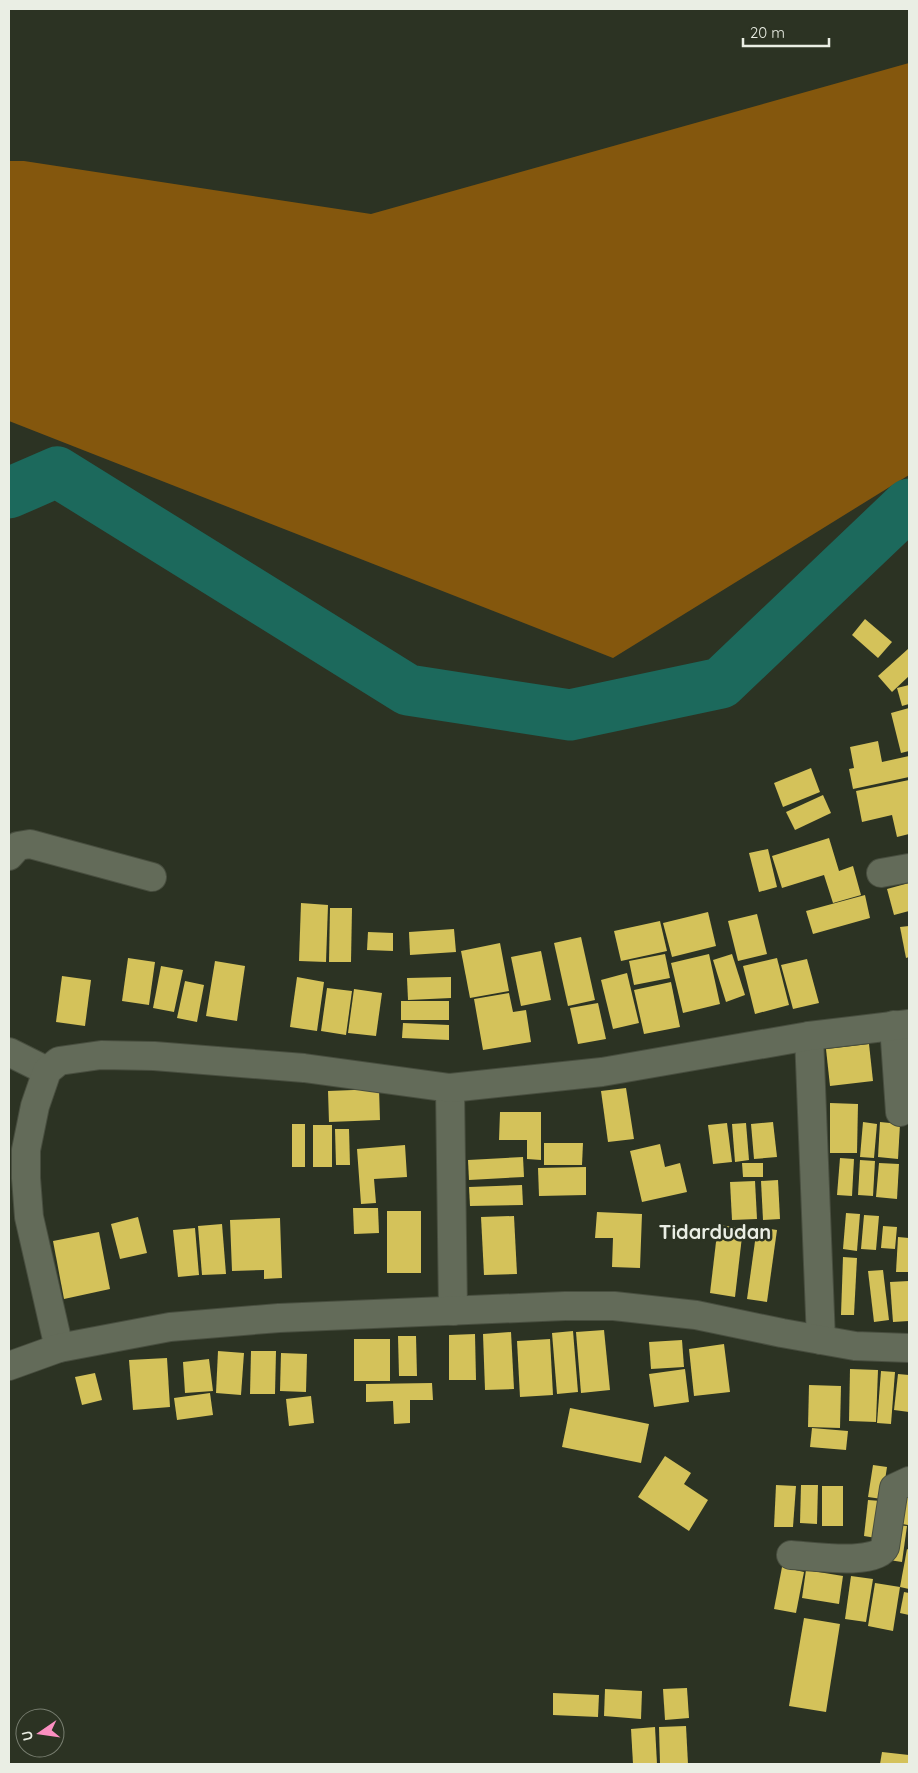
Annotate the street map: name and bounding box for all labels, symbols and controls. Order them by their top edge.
scale bar [743,15,829,47]
text: 20 m [750,23,785,42]
district label: Tidardudan [659,1219,771,1244]
north arrow [15,1708,65,1758]
text: U [17,1729,37,1743]

